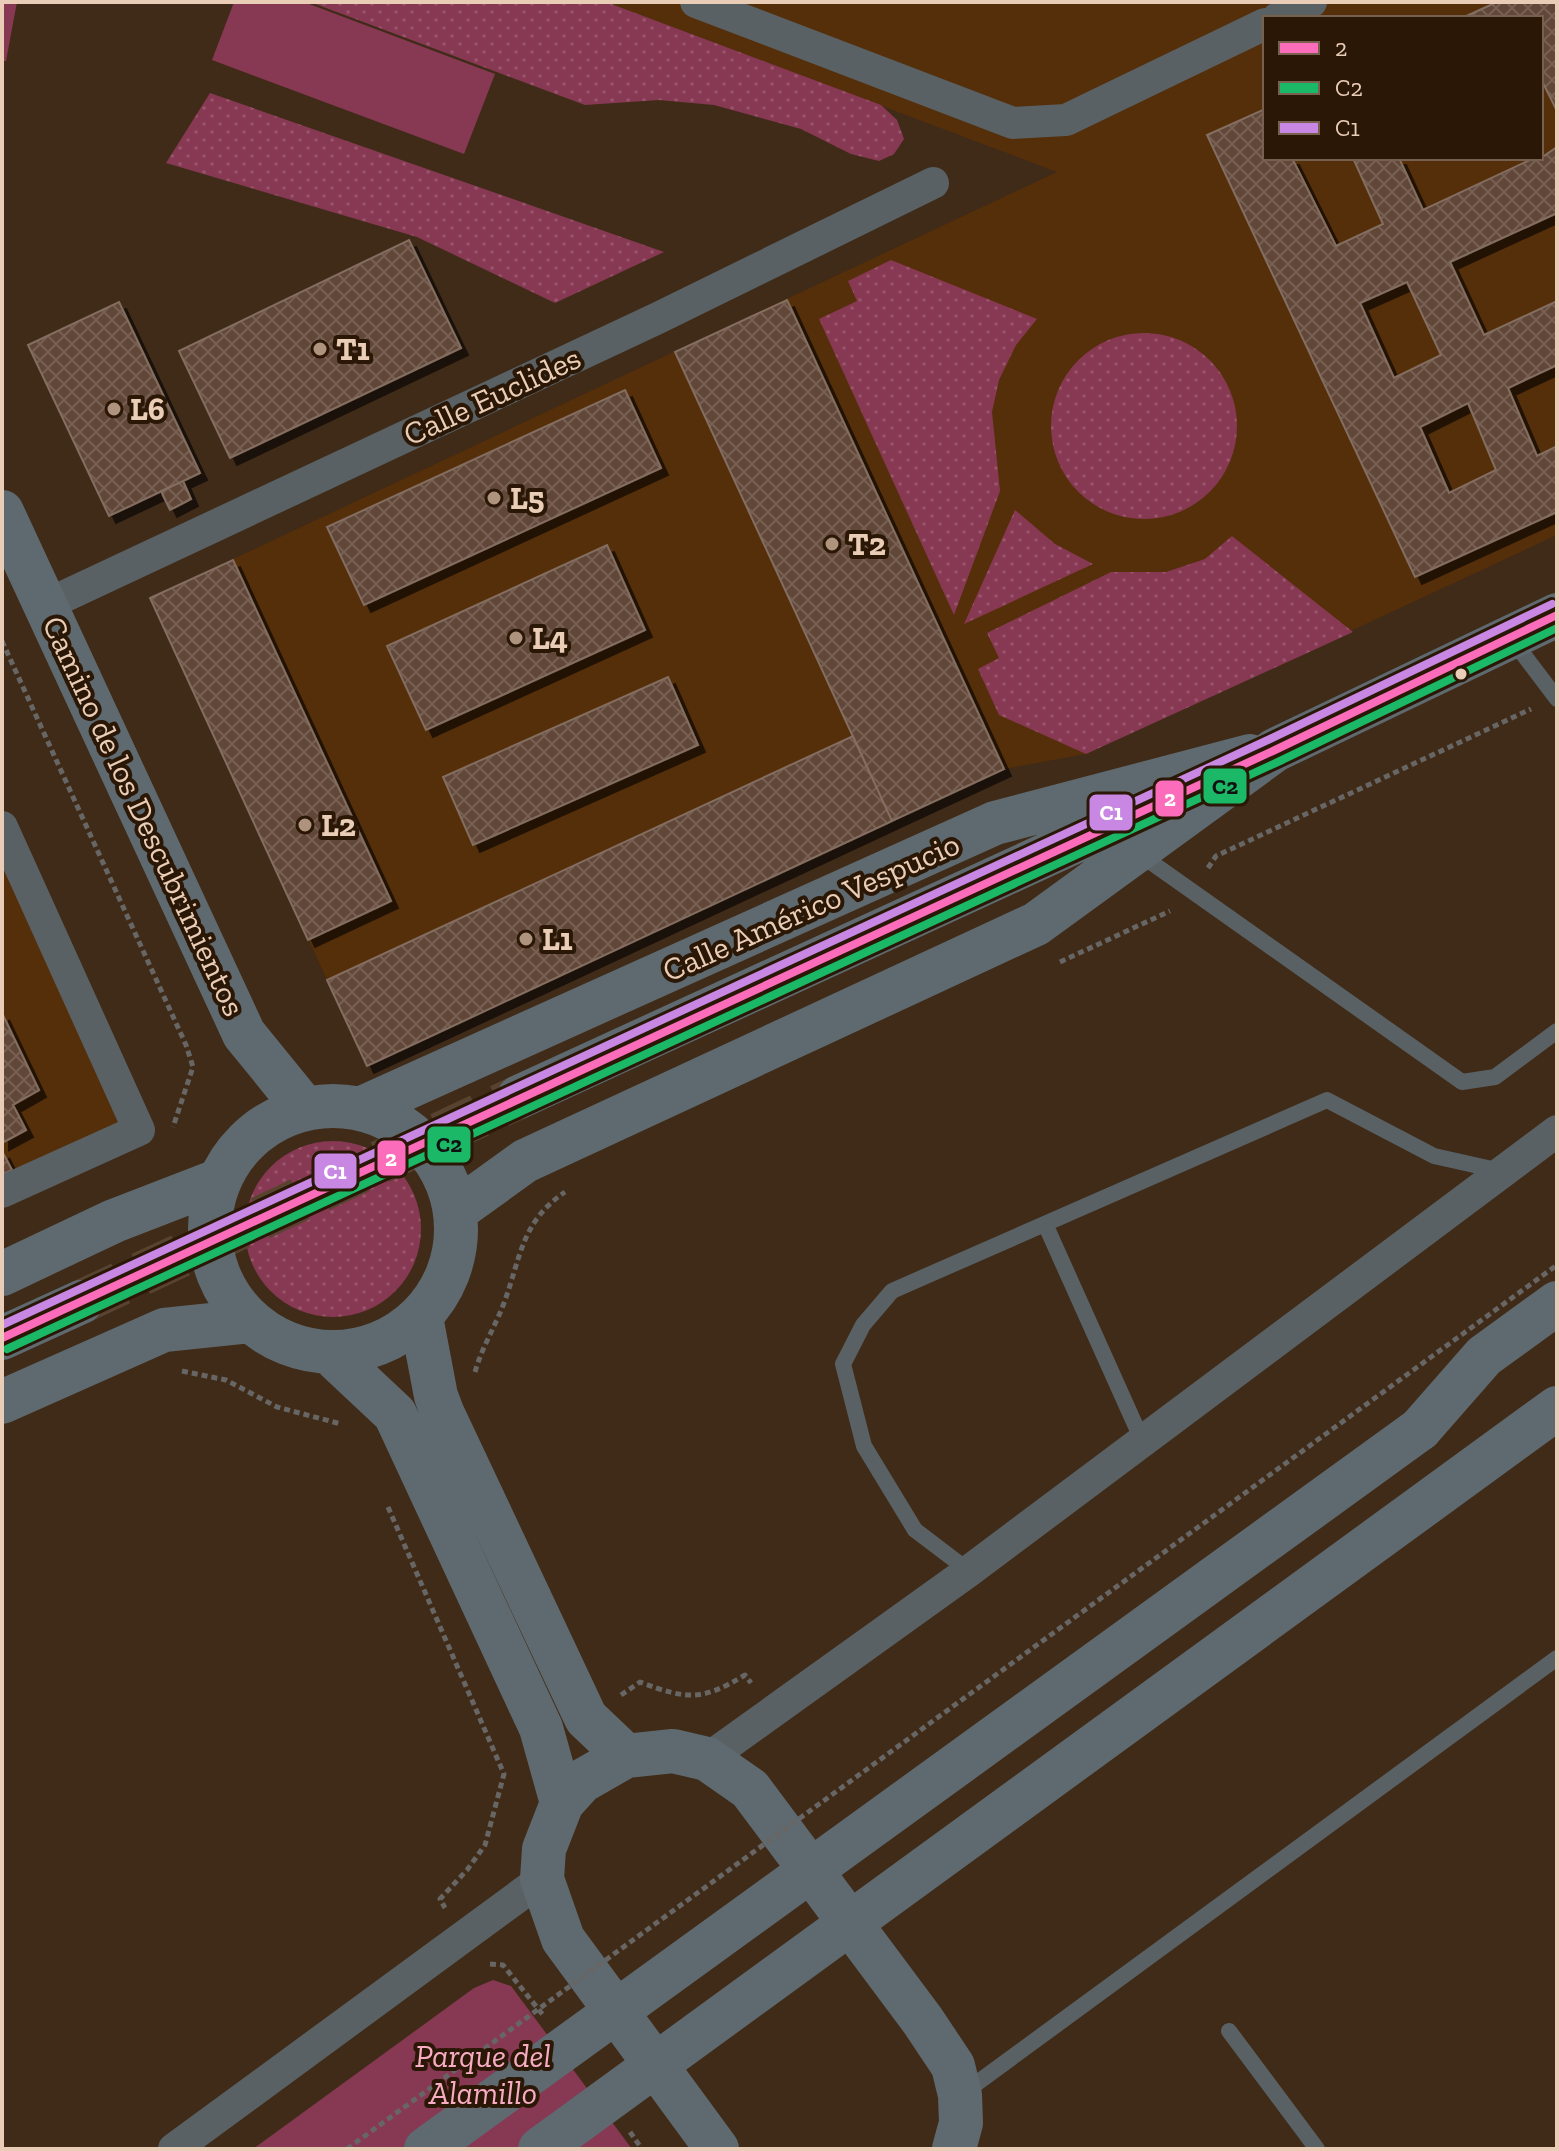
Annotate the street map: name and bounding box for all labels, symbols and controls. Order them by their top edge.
legend [1263,16,1543,160]
text: 2 [1335,33,1347,62]
text: C2 [1335,73,1363,102]
text: C1 [1335,113,1360,142]
place label: T1 [336,330,370,368]
street label: Calle Euclides [397,338,587,454]
marker: T1 [311,340,329,358]
place label: L6 [130,390,165,428]
marker: L6 [105,400,123,418]
place label: L5 [510,479,545,517]
marker: L5 [485,489,503,507]
place label: T2 [848,525,886,563]
marker: T2 [823,535,841,553]
street label: Camino de los Descubrimientos [34,610,254,1022]
place label: L4 [532,619,568,657]
marker: L4 [507,629,525,647]
unlabelled marker [1453,666,1469,682]
line badge: C2 [1202,767,1248,805]
text: C2 [1212,773,1238,800]
line badge: 2 [1154,779,1185,818]
text: 2 [1164,785,1176,812]
line badge: C1 [1088,793,1134,832]
text: C1 [1099,799,1123,826]
place label: L2 [321,806,356,844]
marker: L2 [296,816,314,834]
street label: Calle Américo Vespucio [657,824,965,990]
place label: L1 [542,920,573,958]
marker: L1 [517,930,535,948]
line badge: C2 [426,1125,472,1164]
text: C2 [436,1131,462,1158]
line badge: 2 [376,1139,407,1177]
text: 2 [385,1145,397,1172]
line badge: C1 [313,1152,358,1190]
text: C1 [323,1158,347,1185]
park label: Parque del Alamillo [415,2037,551,2112]

